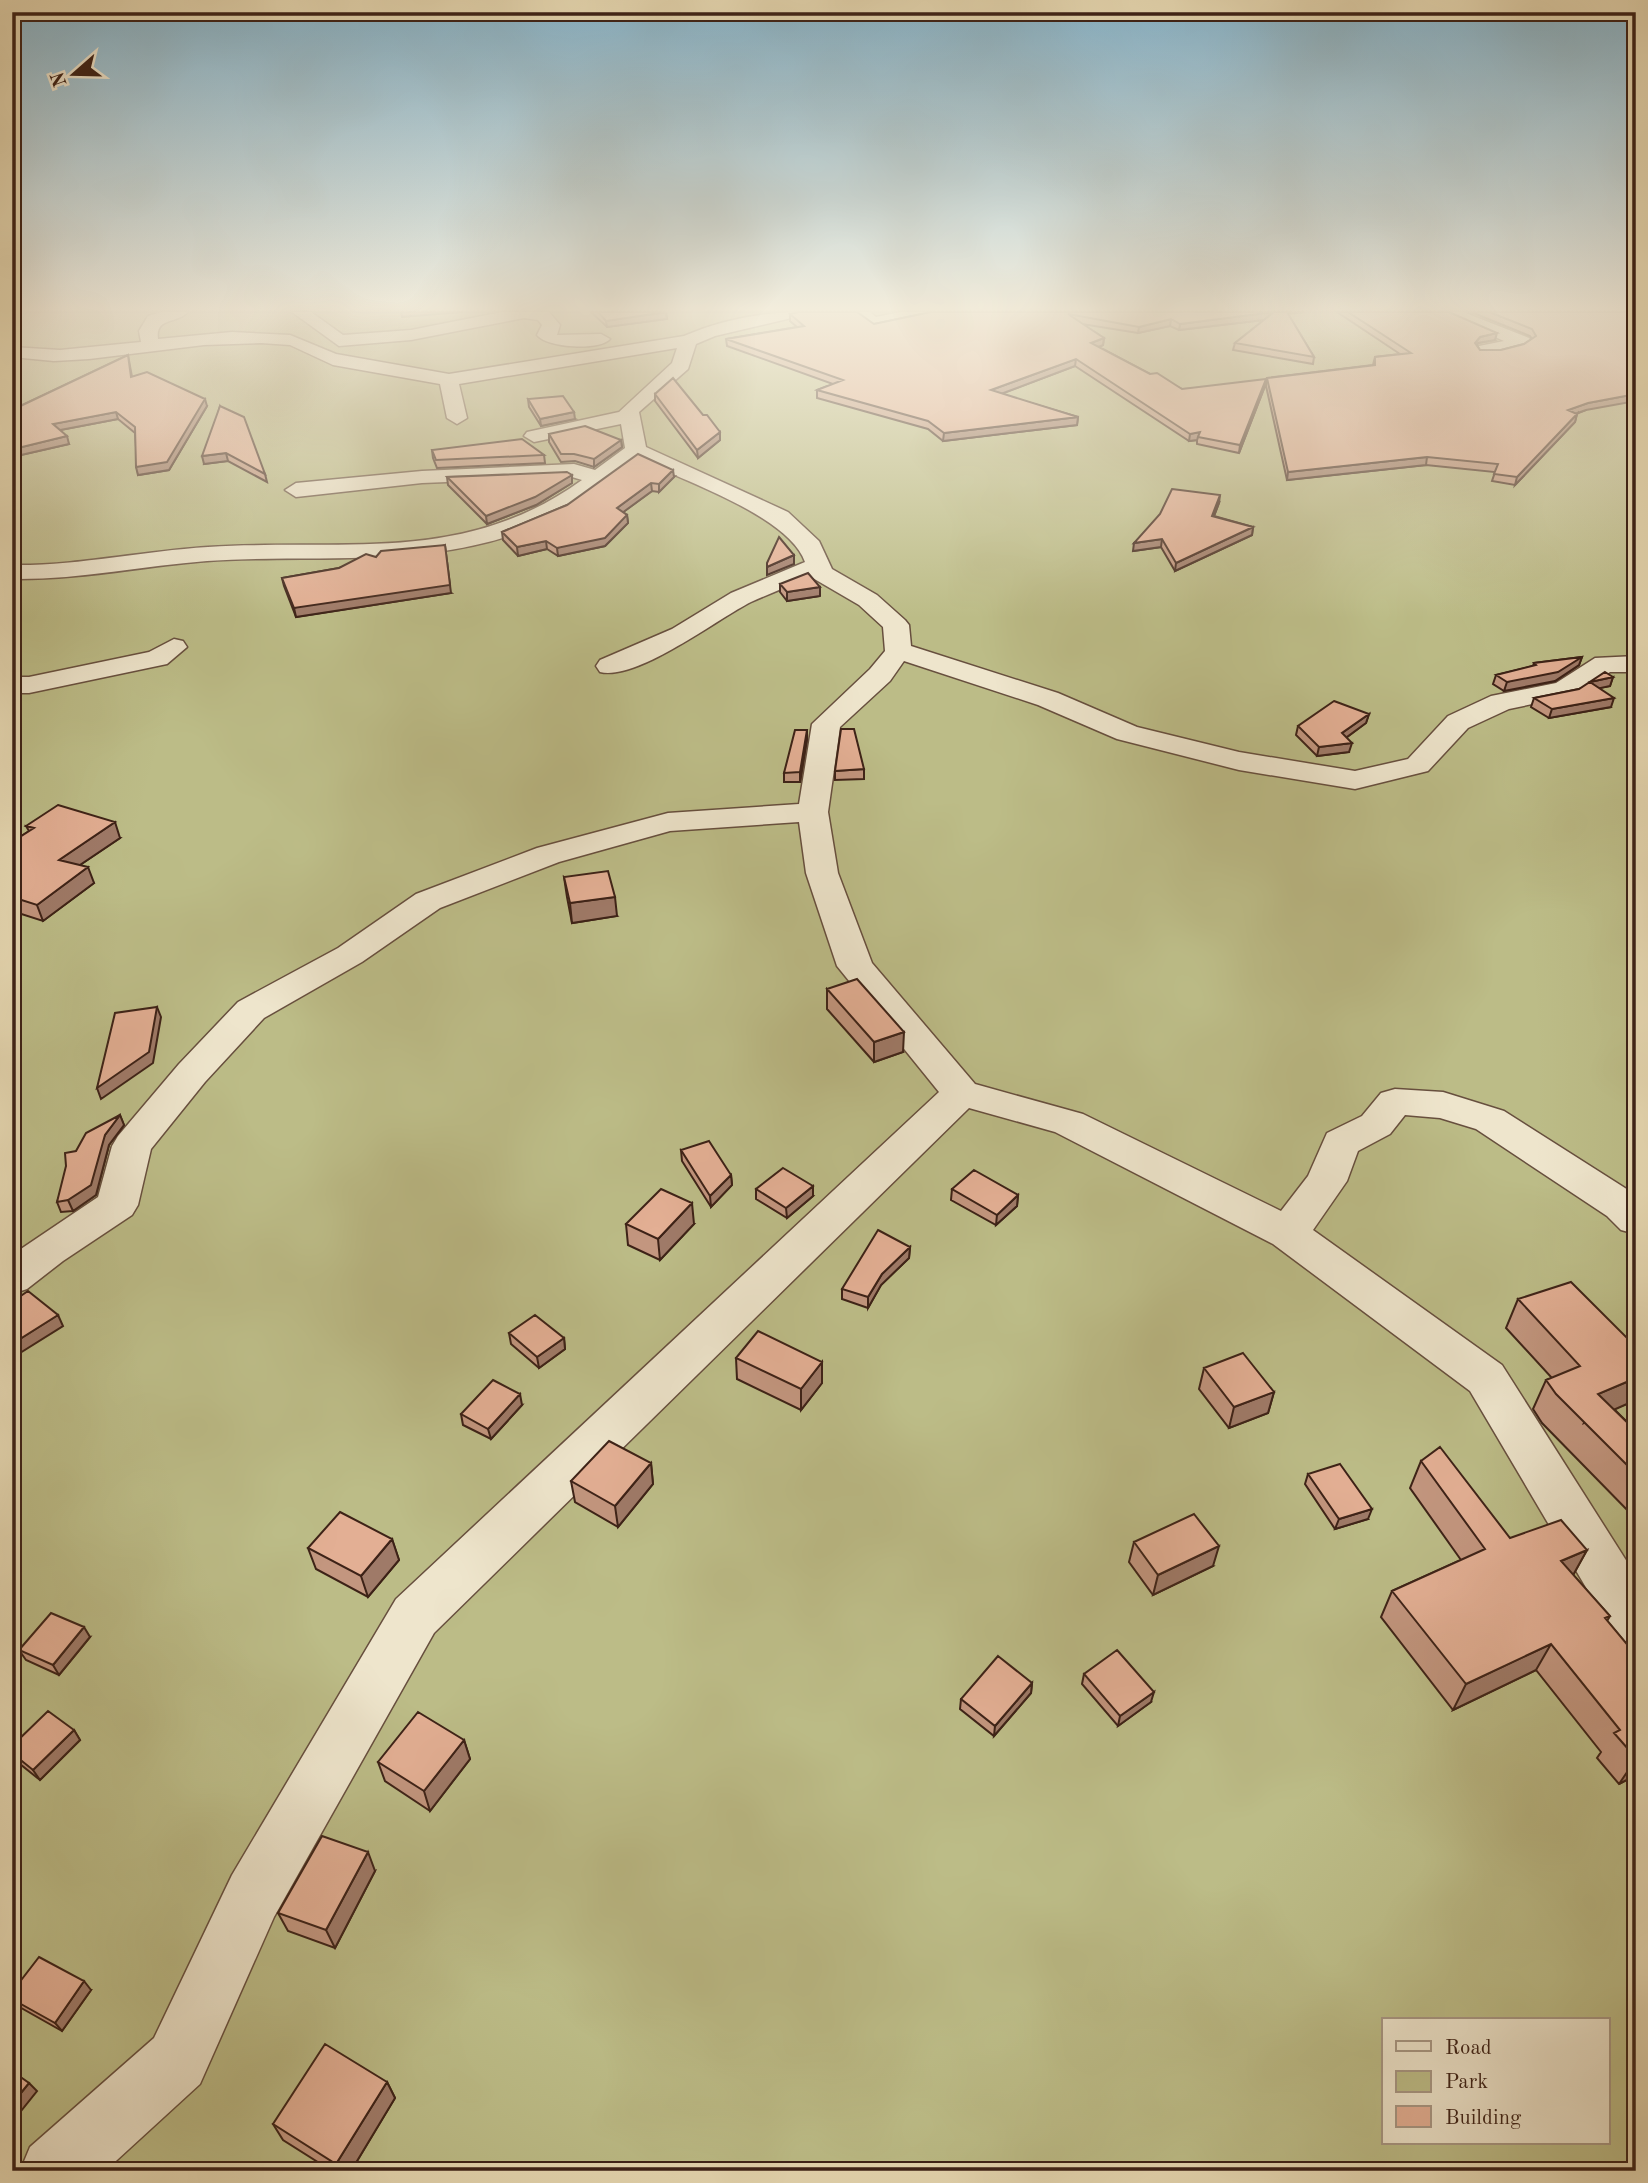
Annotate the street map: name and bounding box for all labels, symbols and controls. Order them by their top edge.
north arrow [38,38,108,108]
text: N [49,68,72,89]
legend [1382,2018,1610,2144]
text: Road [1445,2038,1492,2059]
text: Park [1445,2072,1488,2093]
text: Building [1445,2108,1522,2129]

